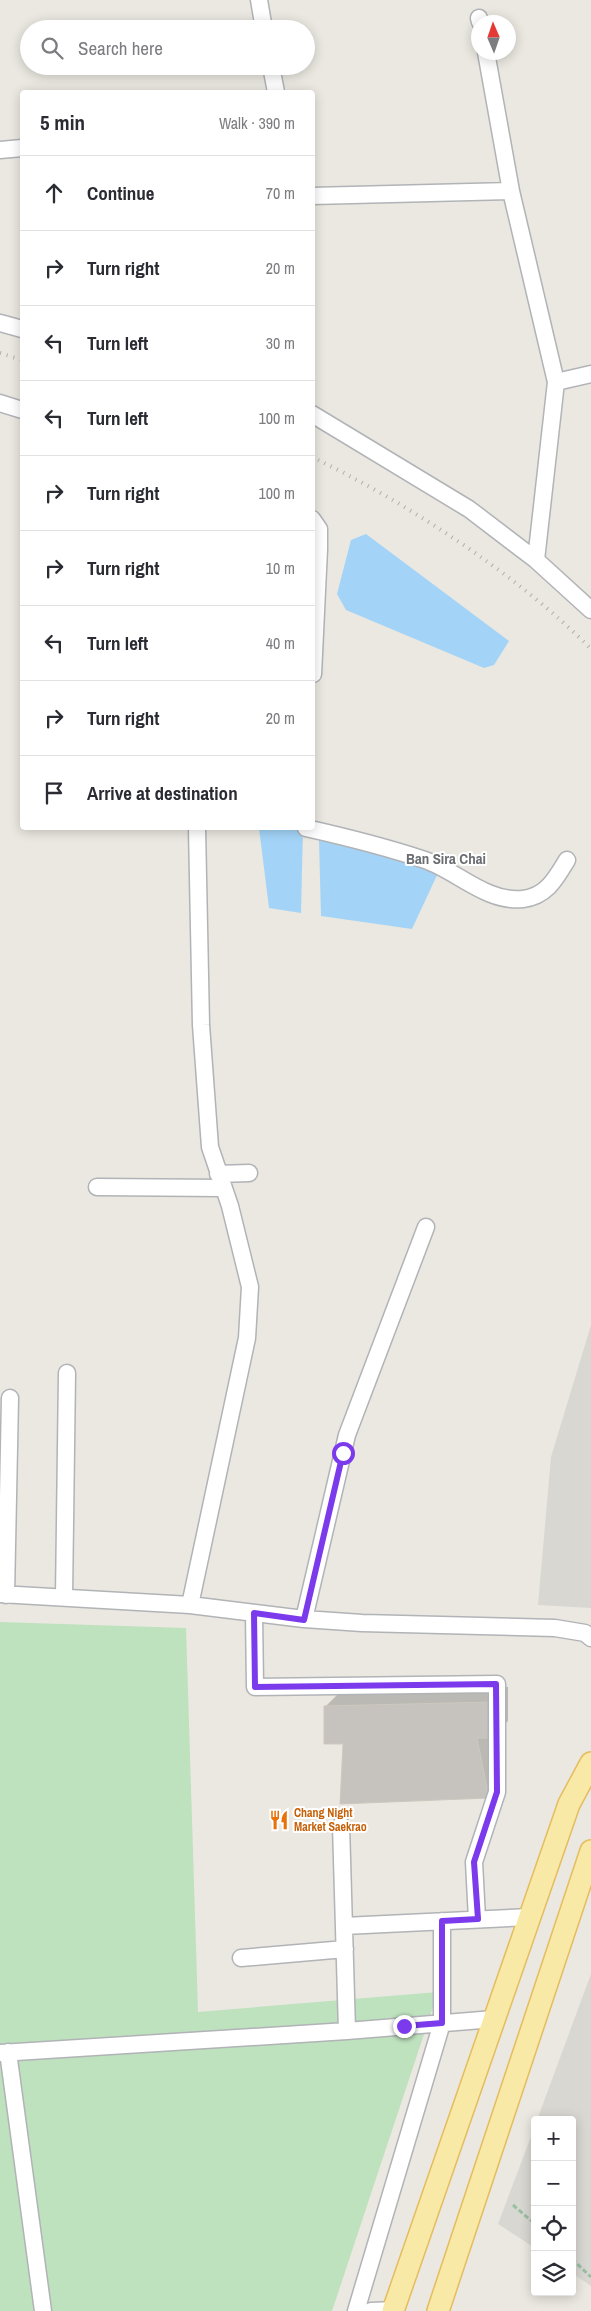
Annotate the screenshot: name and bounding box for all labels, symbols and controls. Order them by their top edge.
north arrow [471,15,516,60]
search box [20,20,315,75]
icon: search [38,34,66,62]
text: Search here [78,35,163,61]
text: 5 min [40,108,85,137]
text: Walk · 390 m [219,112,295,134]
icon: ahead [40,179,68,207]
text: Continue [87,180,155,206]
text: 70 m [266,182,295,204]
icon: right [40,254,68,282]
text: Turn right [87,255,159,281]
text: 20 m [266,257,295,279]
icon: left [40,329,68,357]
text: Turn left [87,330,148,356]
text: 30 m [266,332,295,354]
icon: left [40,404,68,432]
text: Turn left [87,405,148,431]
text: 100 m [259,407,295,429]
icon: right [40,479,68,507]
text: Turn right [87,480,159,506]
text: 100 m [259,482,295,504]
icon: right [40,554,68,582]
text: Turn right [87,555,159,581]
text: 10 m [266,557,295,579]
icon: left [40,629,68,657]
text: Turn left [87,630,148,656]
text: 40 m [266,632,295,654]
icon: right [40,704,68,732]
text: Turn right [87,705,159,731]
text: 20 m [266,707,295,729]
icon: arrive [40,779,68,807]
text: Arrive at destination [87,780,238,806]
district label: Ban Sira Chai [406,848,486,869]
route start [332,1442,355,1465]
place label: Chang Night Market Saekrao [294,1805,367,1835]
restaurant icon: Chang Night Market Saekrao [268,1809,290,1831]
route end [393,2015,416,2038]
map controls [531,2116,576,2296]
button: + [531,2116,576,2161]
button: − [531,2161,576,2206]
button: locate [531,2206,576,2251]
button: layers [531,2251,576,2296]

